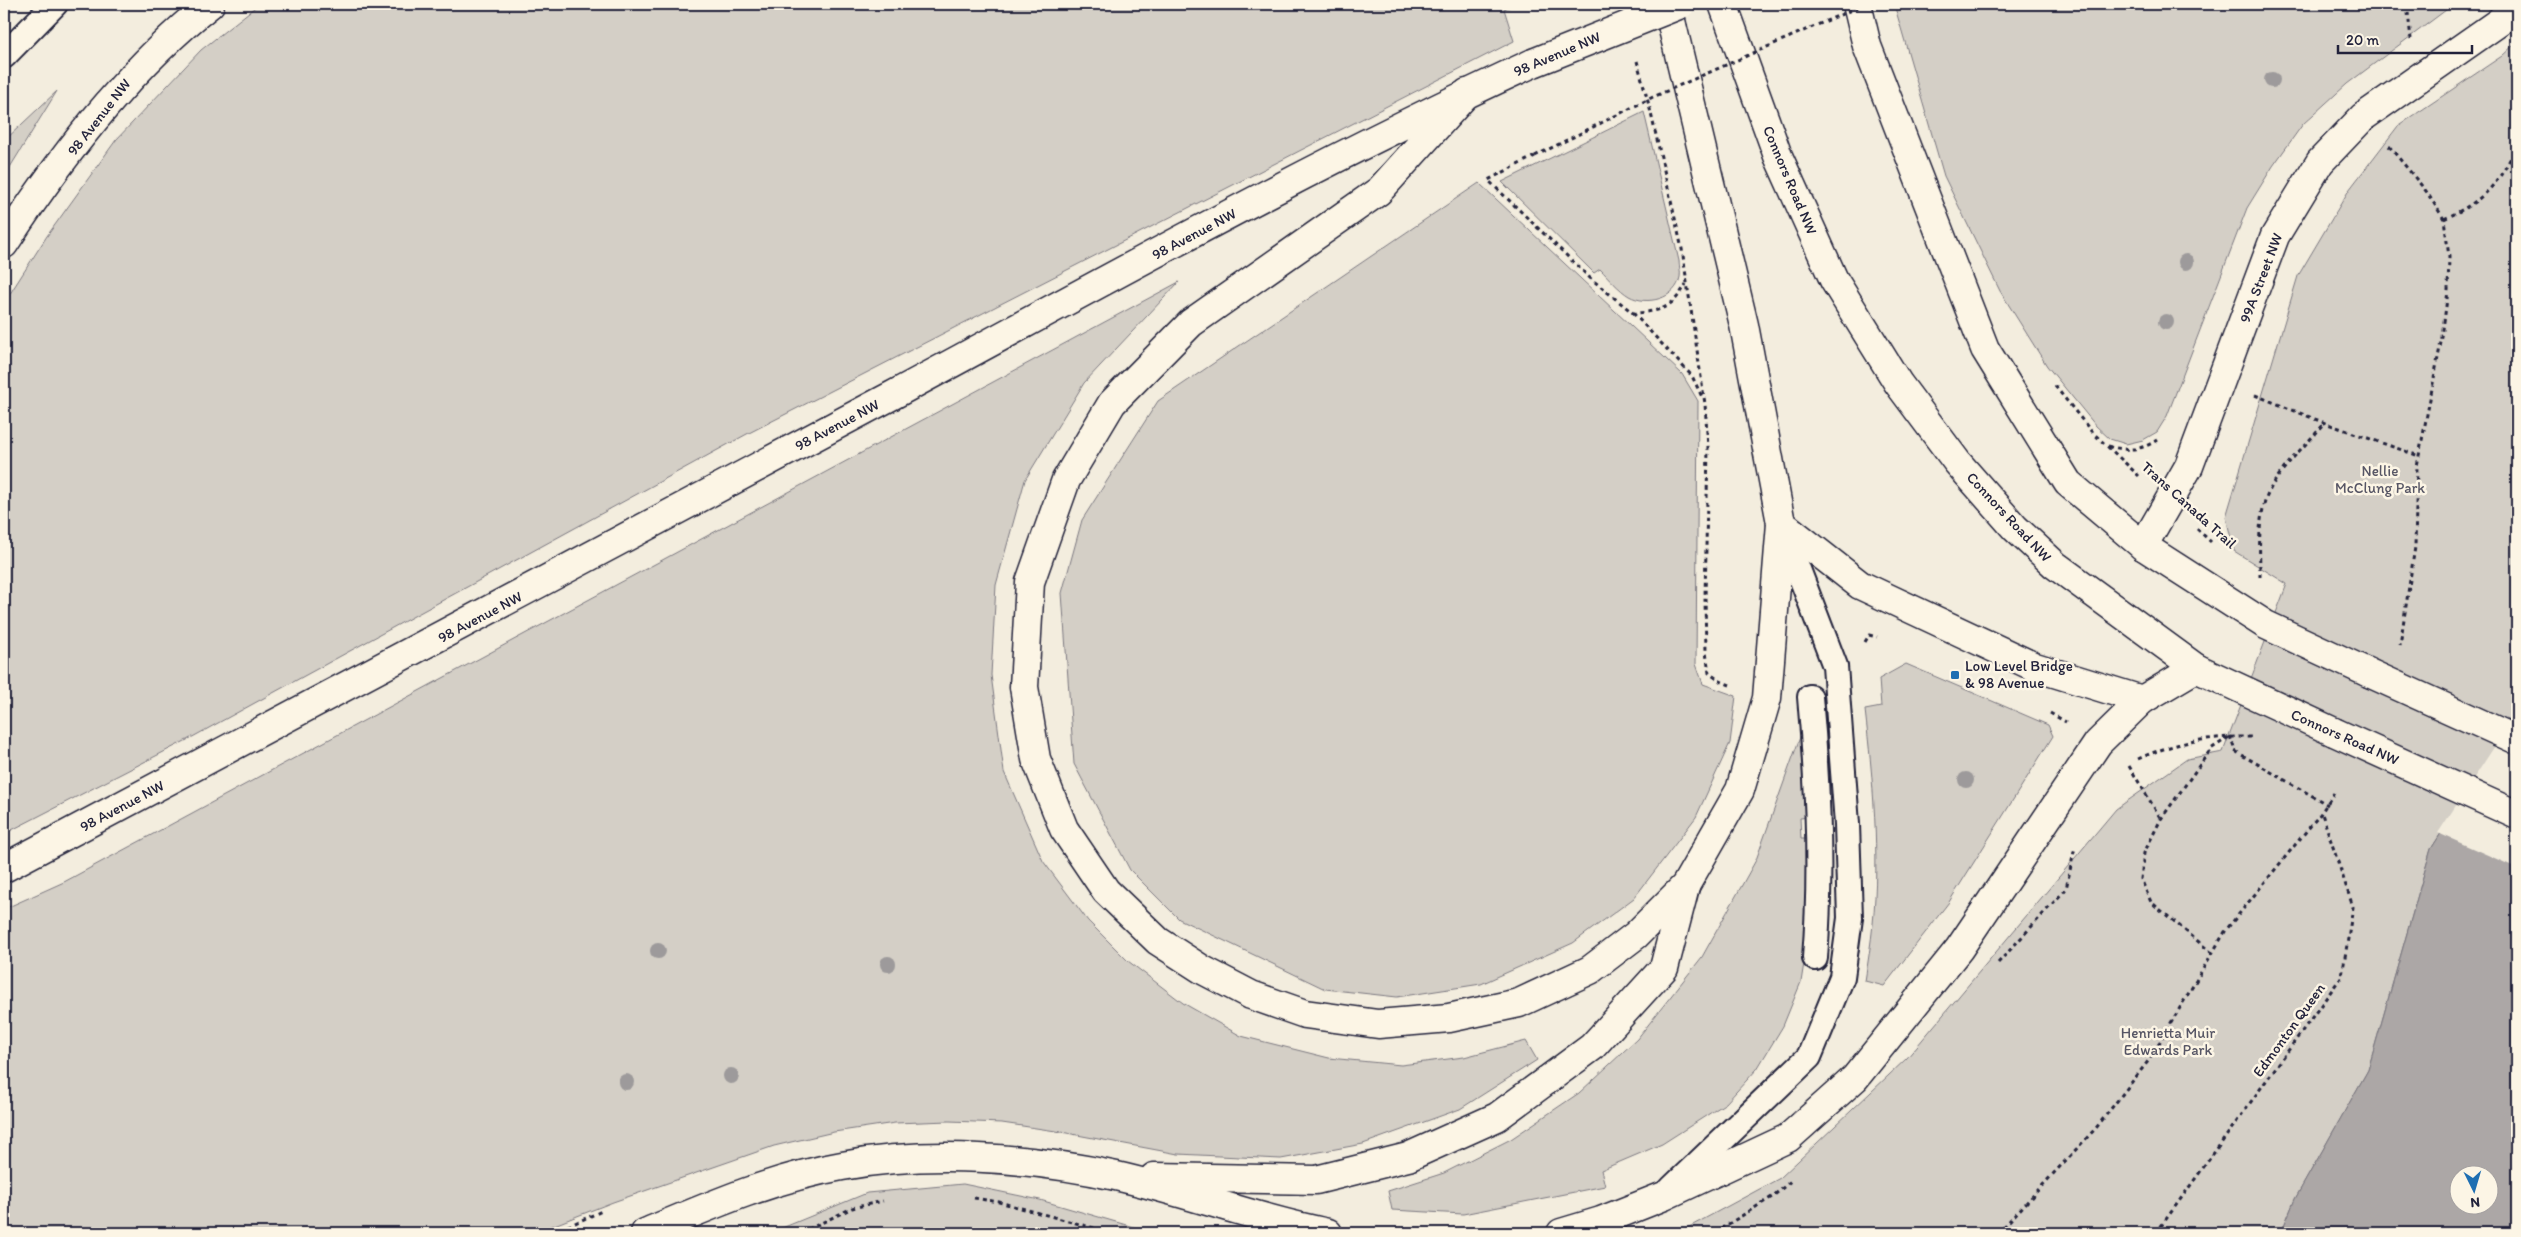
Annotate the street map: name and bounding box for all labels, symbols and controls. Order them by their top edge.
scale bar [2338,22,2472,54]
street label: 98 Avenue NW [1511,28,1603,80]
text: 20 m [2346,31,2380,49]
street label: 98 Avenue NW [63,75,135,159]
street label: Connors Road NW [1759,123,1821,237]
street label: 98 Avenue NW [1149,204,1239,264]
street label: 99A Street NW [2236,230,2286,325]
street label: 98 Avenue NW [792,395,882,455]
street label: Trans Canada Trail [2138,458,2241,553]
park label: Nellie McClung Park [2335,462,2425,497]
street label: Connors Road NW [1963,468,2055,566]
street label: 98 Avenue NW [435,587,525,647]
place label: Low Level Bridge & 98 Avenue [1965,657,2073,692]
marker: Low Level Bridge & 98 Avenue [1949,669,1961,681]
street label: Connors Road NW [2288,705,2402,769]
street label: 98 Avenue NW [77,776,167,836]
street label: Edmonton Queen [2249,979,2329,1080]
park label: Henrietta Muir Edwards Park [2121,1024,2215,1059]
north arrow [2448,1164,2498,1214]
text: N [2470,1194,2481,1211]

